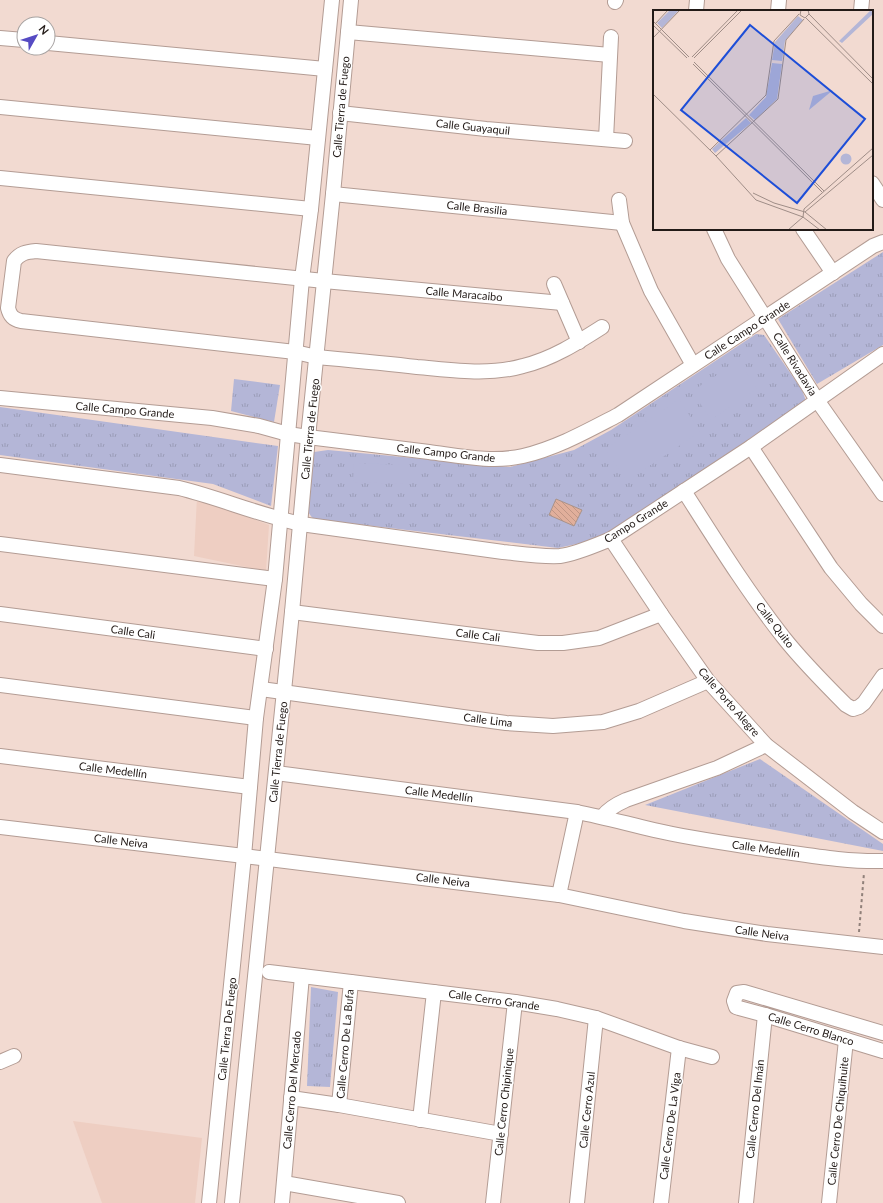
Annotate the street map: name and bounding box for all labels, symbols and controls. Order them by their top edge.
inset map [653,10,873,230]
north arrow [16,16,56,56]
text: N [36,22,52,37]
street label: Calle Tierra de Fuego [330,56,351,158]
street label: Calle Guayaquil [435,116,511,137]
street label: Calle Brasilia [446,198,508,217]
street label: Calle Maracaibo [425,284,503,303]
street label: Calle Campo Grande [702,297,792,362]
street label: Calle Rivadavia [771,330,820,398]
street label: Calle Tierra de Fuego [298,378,321,480]
street label: Calle Campo Grande [75,399,175,420]
street label: Calle Campo Grande [396,441,496,464]
street label: Campo Grande [602,496,670,545]
street label: Calle Quito [754,599,797,650]
street label: Calle Cali [110,622,156,641]
street label: Calle Cali [455,625,501,644]
street label: Calle Porto Alegre [696,665,763,739]
street label: Calle Tierra de Fuego [266,701,289,803]
street label: Calle Lima [463,710,513,729]
street label: Calle Medellín [78,759,148,780]
street label: Calle Medellín [404,783,474,804]
street label: Calle Neiva [93,831,149,850]
street label: Calle Medellín [731,837,801,860]
street label: Calle Neiva [415,870,471,889]
street label: Calle Neiva [734,922,790,943]
street label: Calle Tierra De Fuego [215,977,238,1081]
street label: Calle Cerro Grande [448,987,541,1012]
street label: Calle Cerro De La Bufa [333,989,356,1099]
street label: Calle Cerro Blanco [767,1009,856,1048]
street label: Calle Cerro Del Mercado [280,1030,303,1150]
street label: Calle Cerro Chipinique [491,1047,516,1156]
street label: Calle Cerro De Chiquihuite [824,1056,851,1186]
street label: Calle Cerro Del Imán [743,1059,766,1159]
street label: Calle Cerro Azul [576,1071,597,1149]
street label: Calle Cerro De La Viga [656,1071,683,1180]

